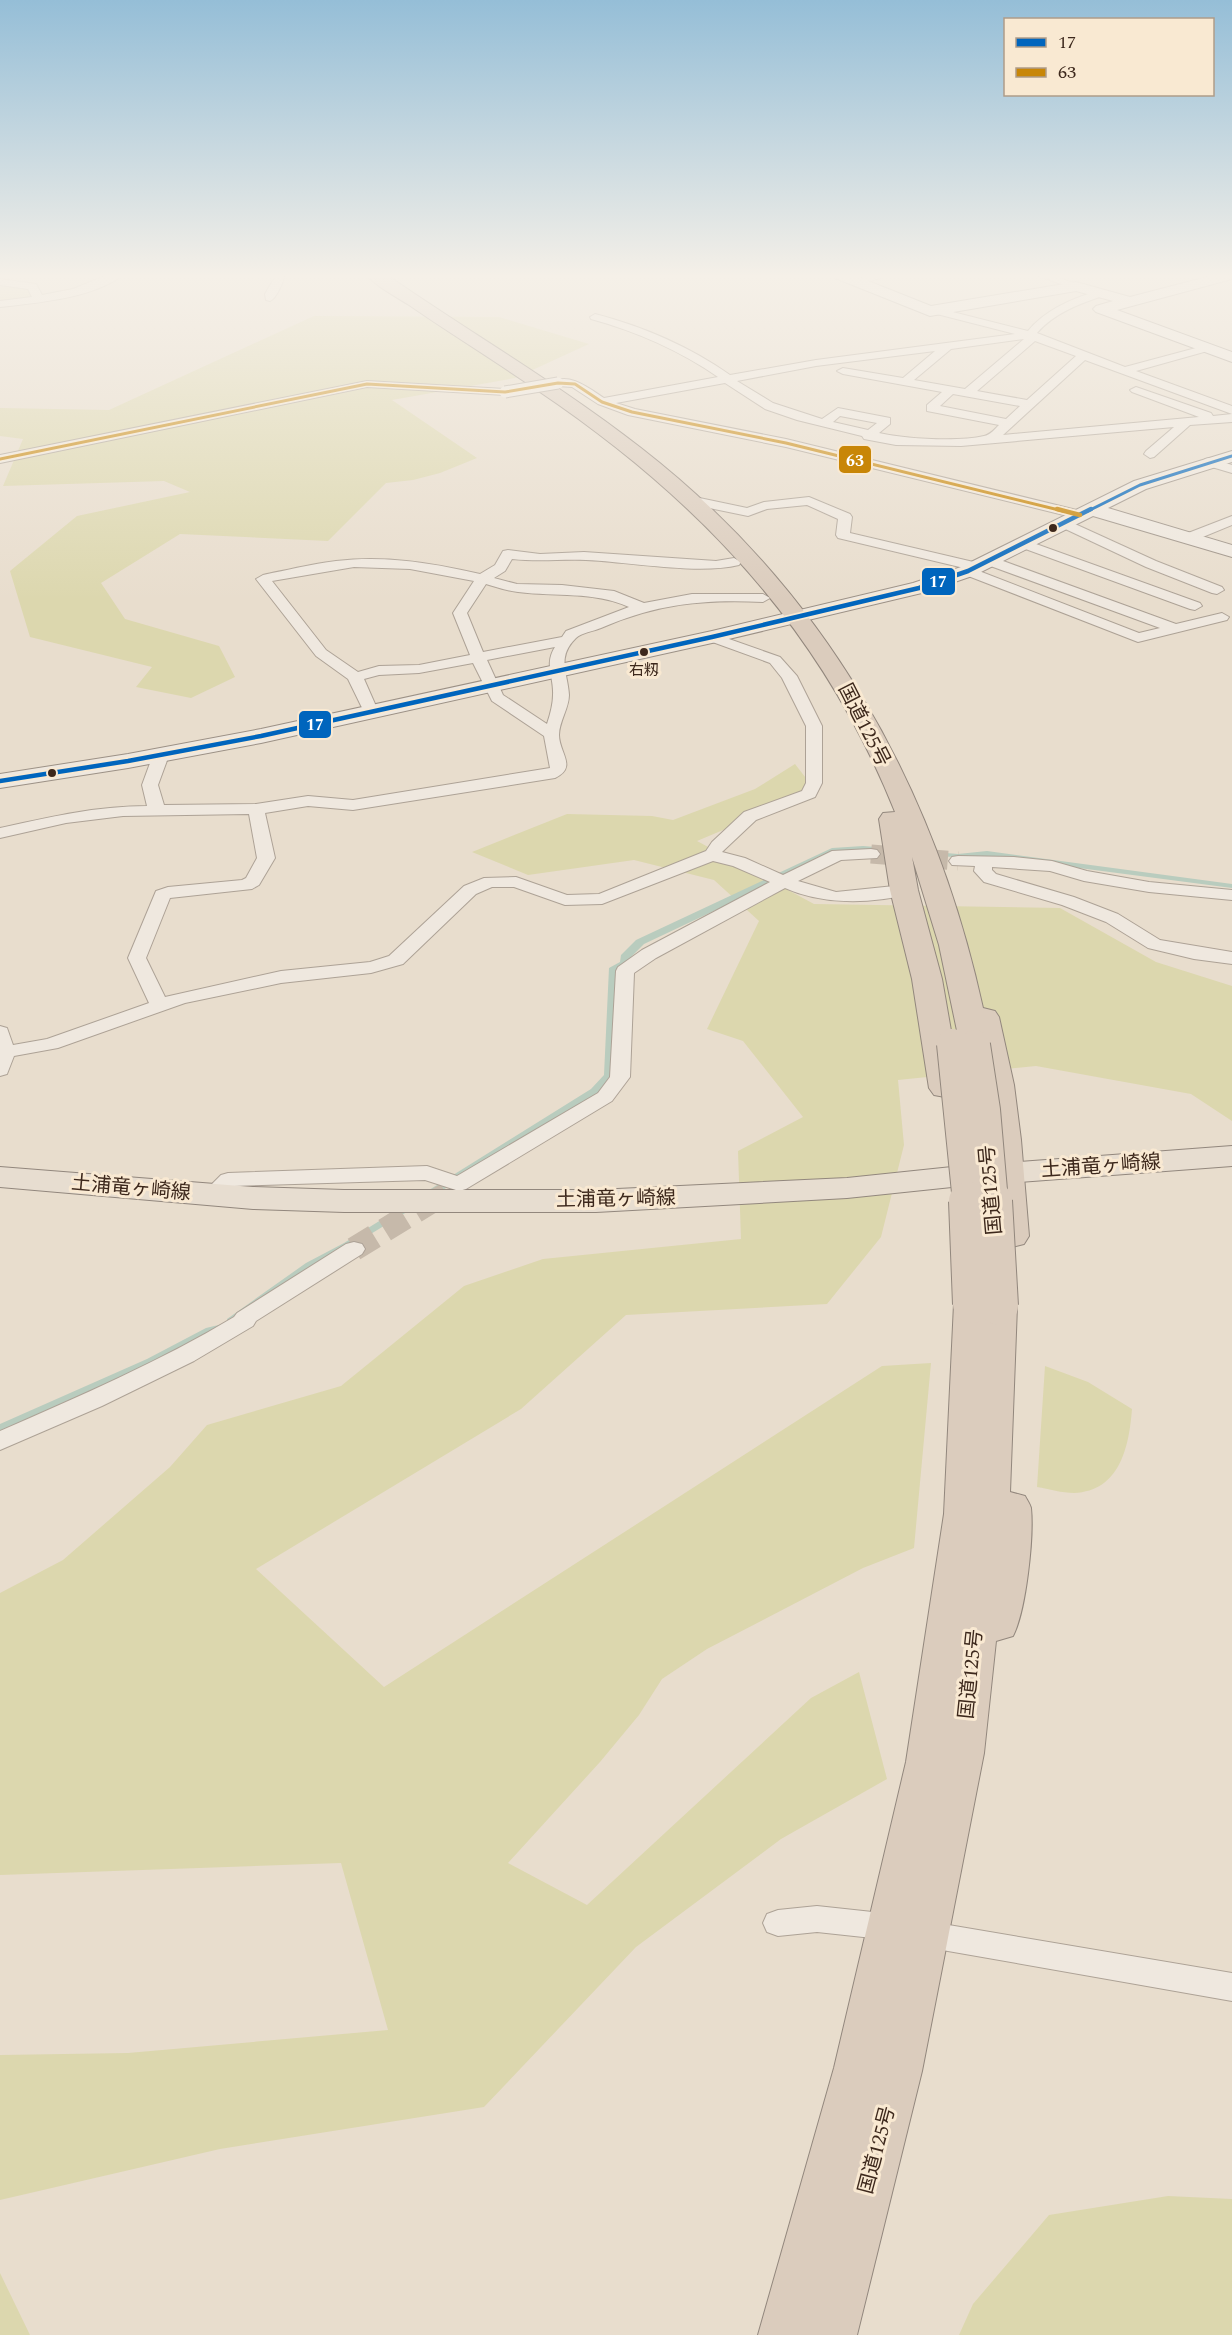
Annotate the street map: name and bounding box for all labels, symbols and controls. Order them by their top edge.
legend [1004,18,1214,96]
text: 17 [1058,29,1076,56]
text: 63 [1058,59,1076,86]
line badge: 63 [838,445,872,474]
text: 63 [846,449,864,473]
unlabelled marker [1047,522,1059,534]
line badge: 17 [921,567,956,596]
text: 17 [929,570,947,594]
marker: 右籾 [638,646,650,658]
place label: 右籾 [629,659,659,682]
street label: 国道125号 [830,678,898,772]
line badge: 17 [298,710,332,739]
text: 17 [306,713,324,737]
unlabelled marker [46,767,58,779]
street label: 国道125号 [972,1144,1010,1236]
street label: 土浦竜ヶ崎線 [1040,1147,1162,1185]
street label: 土浦竜ヶ崎線 [70,1168,192,1208]
street label: 土浦竜ヶ崎線 [556,1183,676,1215]
street label: 国道125号 [951,1628,991,1720]
street label: 国道125号 [851,2103,903,2197]

